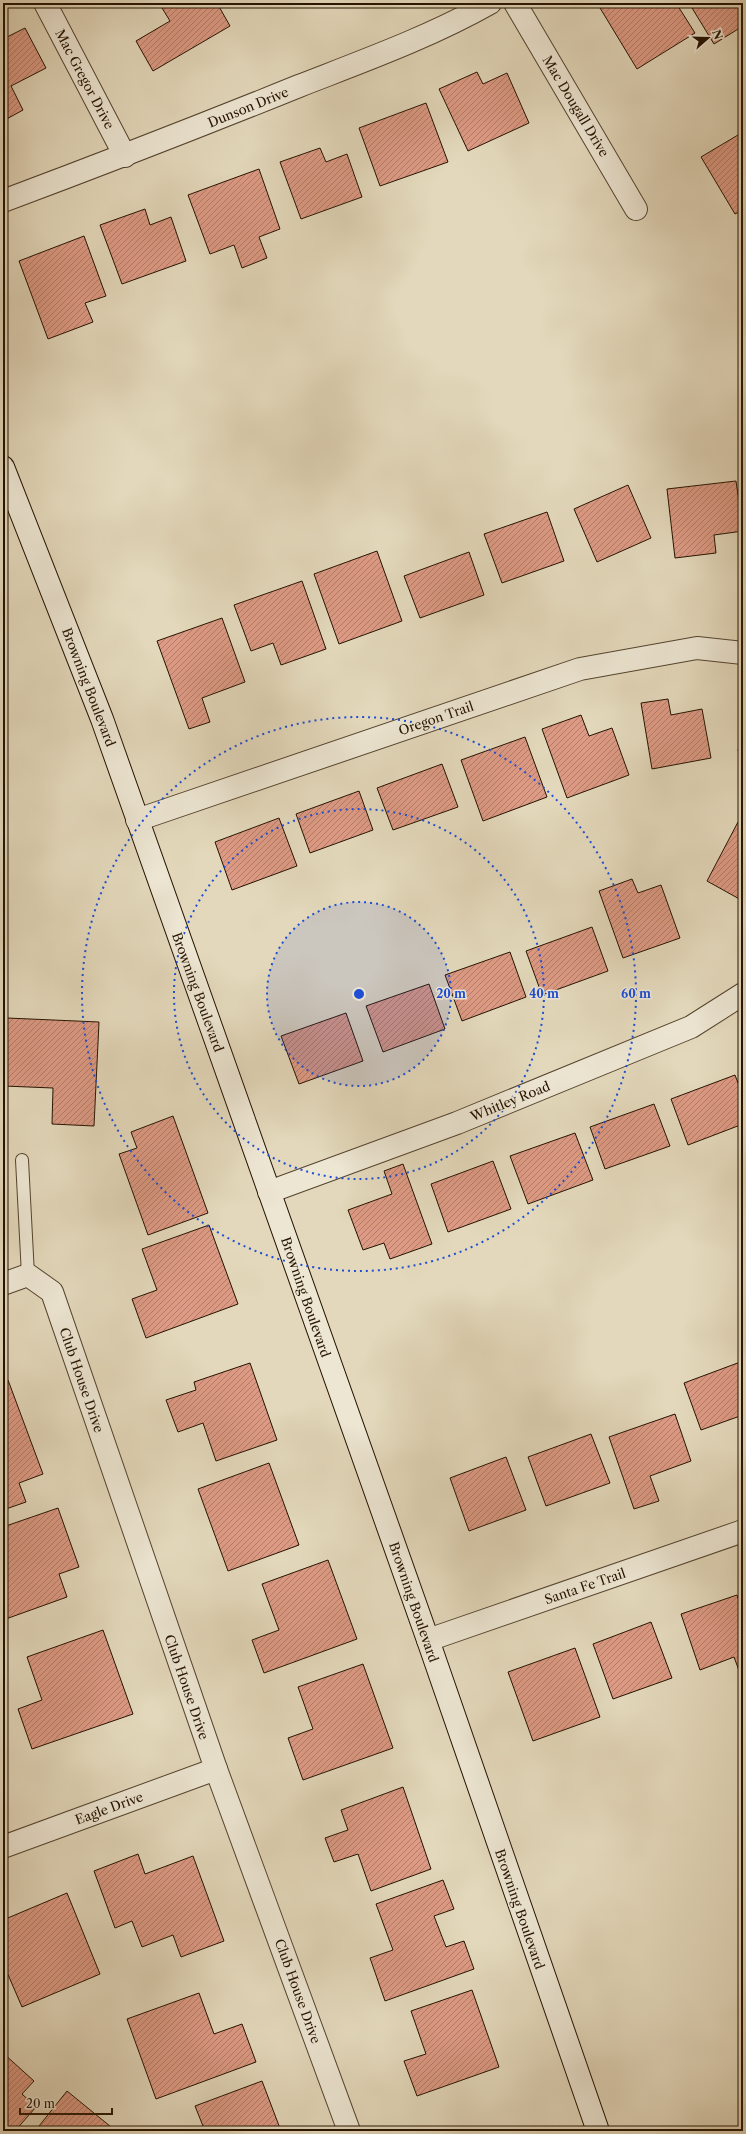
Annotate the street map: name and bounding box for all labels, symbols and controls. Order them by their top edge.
north arrow [688,18,728,58]
street label: Mac Gregor Drive [52,26,118,132]
text: N [709,28,726,42]
street label: Mac Dougall Drive [539,52,613,160]
street label: Dunson Drive [205,84,291,130]
street label: Browning Boulevard [59,625,119,749]
street label: Oregon Trail [396,698,476,738]
street label: Browning Boulevard [169,930,227,1054]
text: 20 m [436,986,466,1001]
text: 40 m [529,986,559,1001]
text: 60 m [621,986,651,1001]
centre of rings [352,987,366,1001]
street label: Whitley Road [467,1078,552,1125]
street label: Browning Boulevard [278,1235,334,1359]
street label: Club House Drive [56,1325,108,1435]
street label: Browning Boulevard [386,1540,442,1664]
street label: Santa Fe Trail [542,1565,628,1607]
street label: Club House Drive [161,1632,213,1742]
street label: Eagle Drive [73,1788,145,1828]
street label: Browning Boulevard [492,1847,548,1971]
street label: Club House Drive [272,1936,324,2046]
scale bar [20,2090,112,2116]
text: 20 m [26,2096,55,2111]

